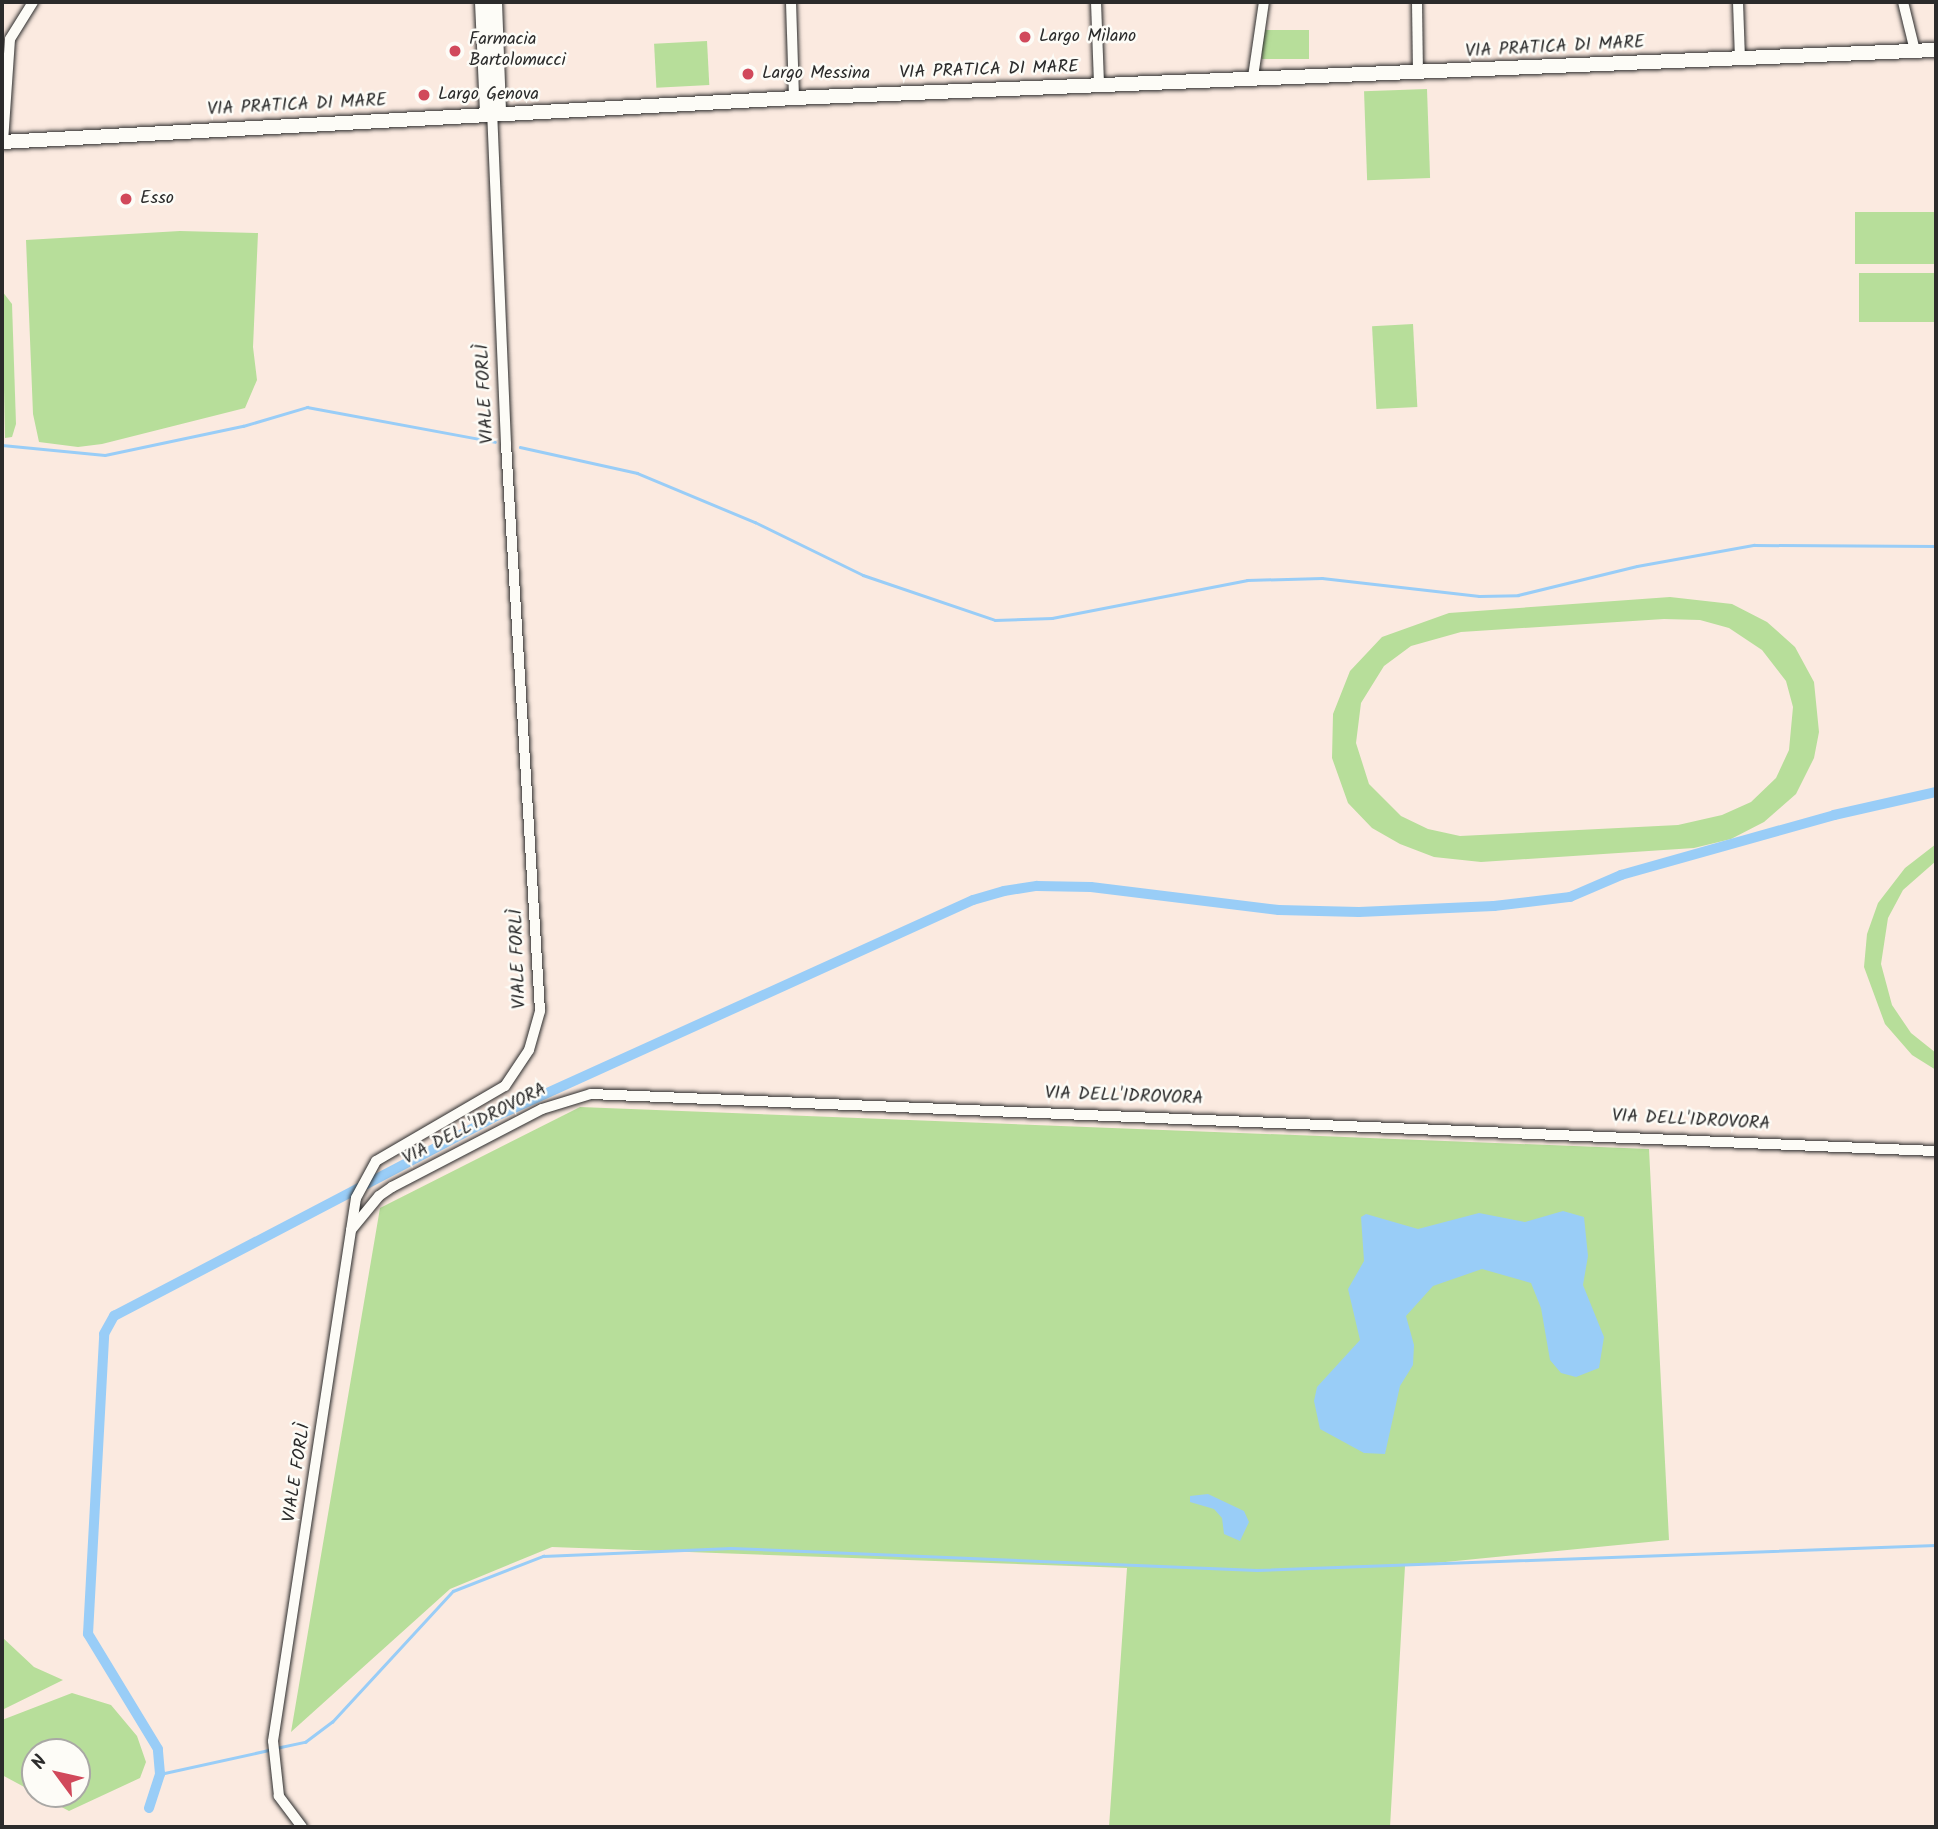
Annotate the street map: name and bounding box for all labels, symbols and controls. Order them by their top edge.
place label: Largo Milano [1039,26,1136,48]
marker: Largo Milano [1017,29,1033,45]
place label: Farmacia Bartolomucci [469,30,566,72]
street label: VIA PRATICA DI MARE [1465,33,1645,63]
marker: Farmacia Bartolomucci [447,43,463,59]
street label: VIA PRATICA DI MARE [899,57,1079,85]
place label: Largo Messina [762,63,870,85]
marker: Largo Messina [740,66,756,82]
place label: Largo Genova [438,84,539,106]
marker: Largo Genova [416,87,432,103]
street label: VIA PRATICA DI MARE [207,91,387,121]
place label: Esso [140,188,174,210]
marker: Esso [118,191,134,207]
street label: VIALE FORLÌ [473,343,499,445]
street label: VIALE FORLÌ [506,909,532,1009]
street label: VIA DELL'IDROVORA [399,1079,551,1171]
street label: VIA DELL'IDROVORA [1044,1083,1204,1111]
street label: VIA DELL'IDROVORA [1611,1106,1771,1136]
street label: VIALE FORLÌ [280,1422,316,1524]
north arrow [21,1738,91,1808]
text: N [24,1749,56,1776]

